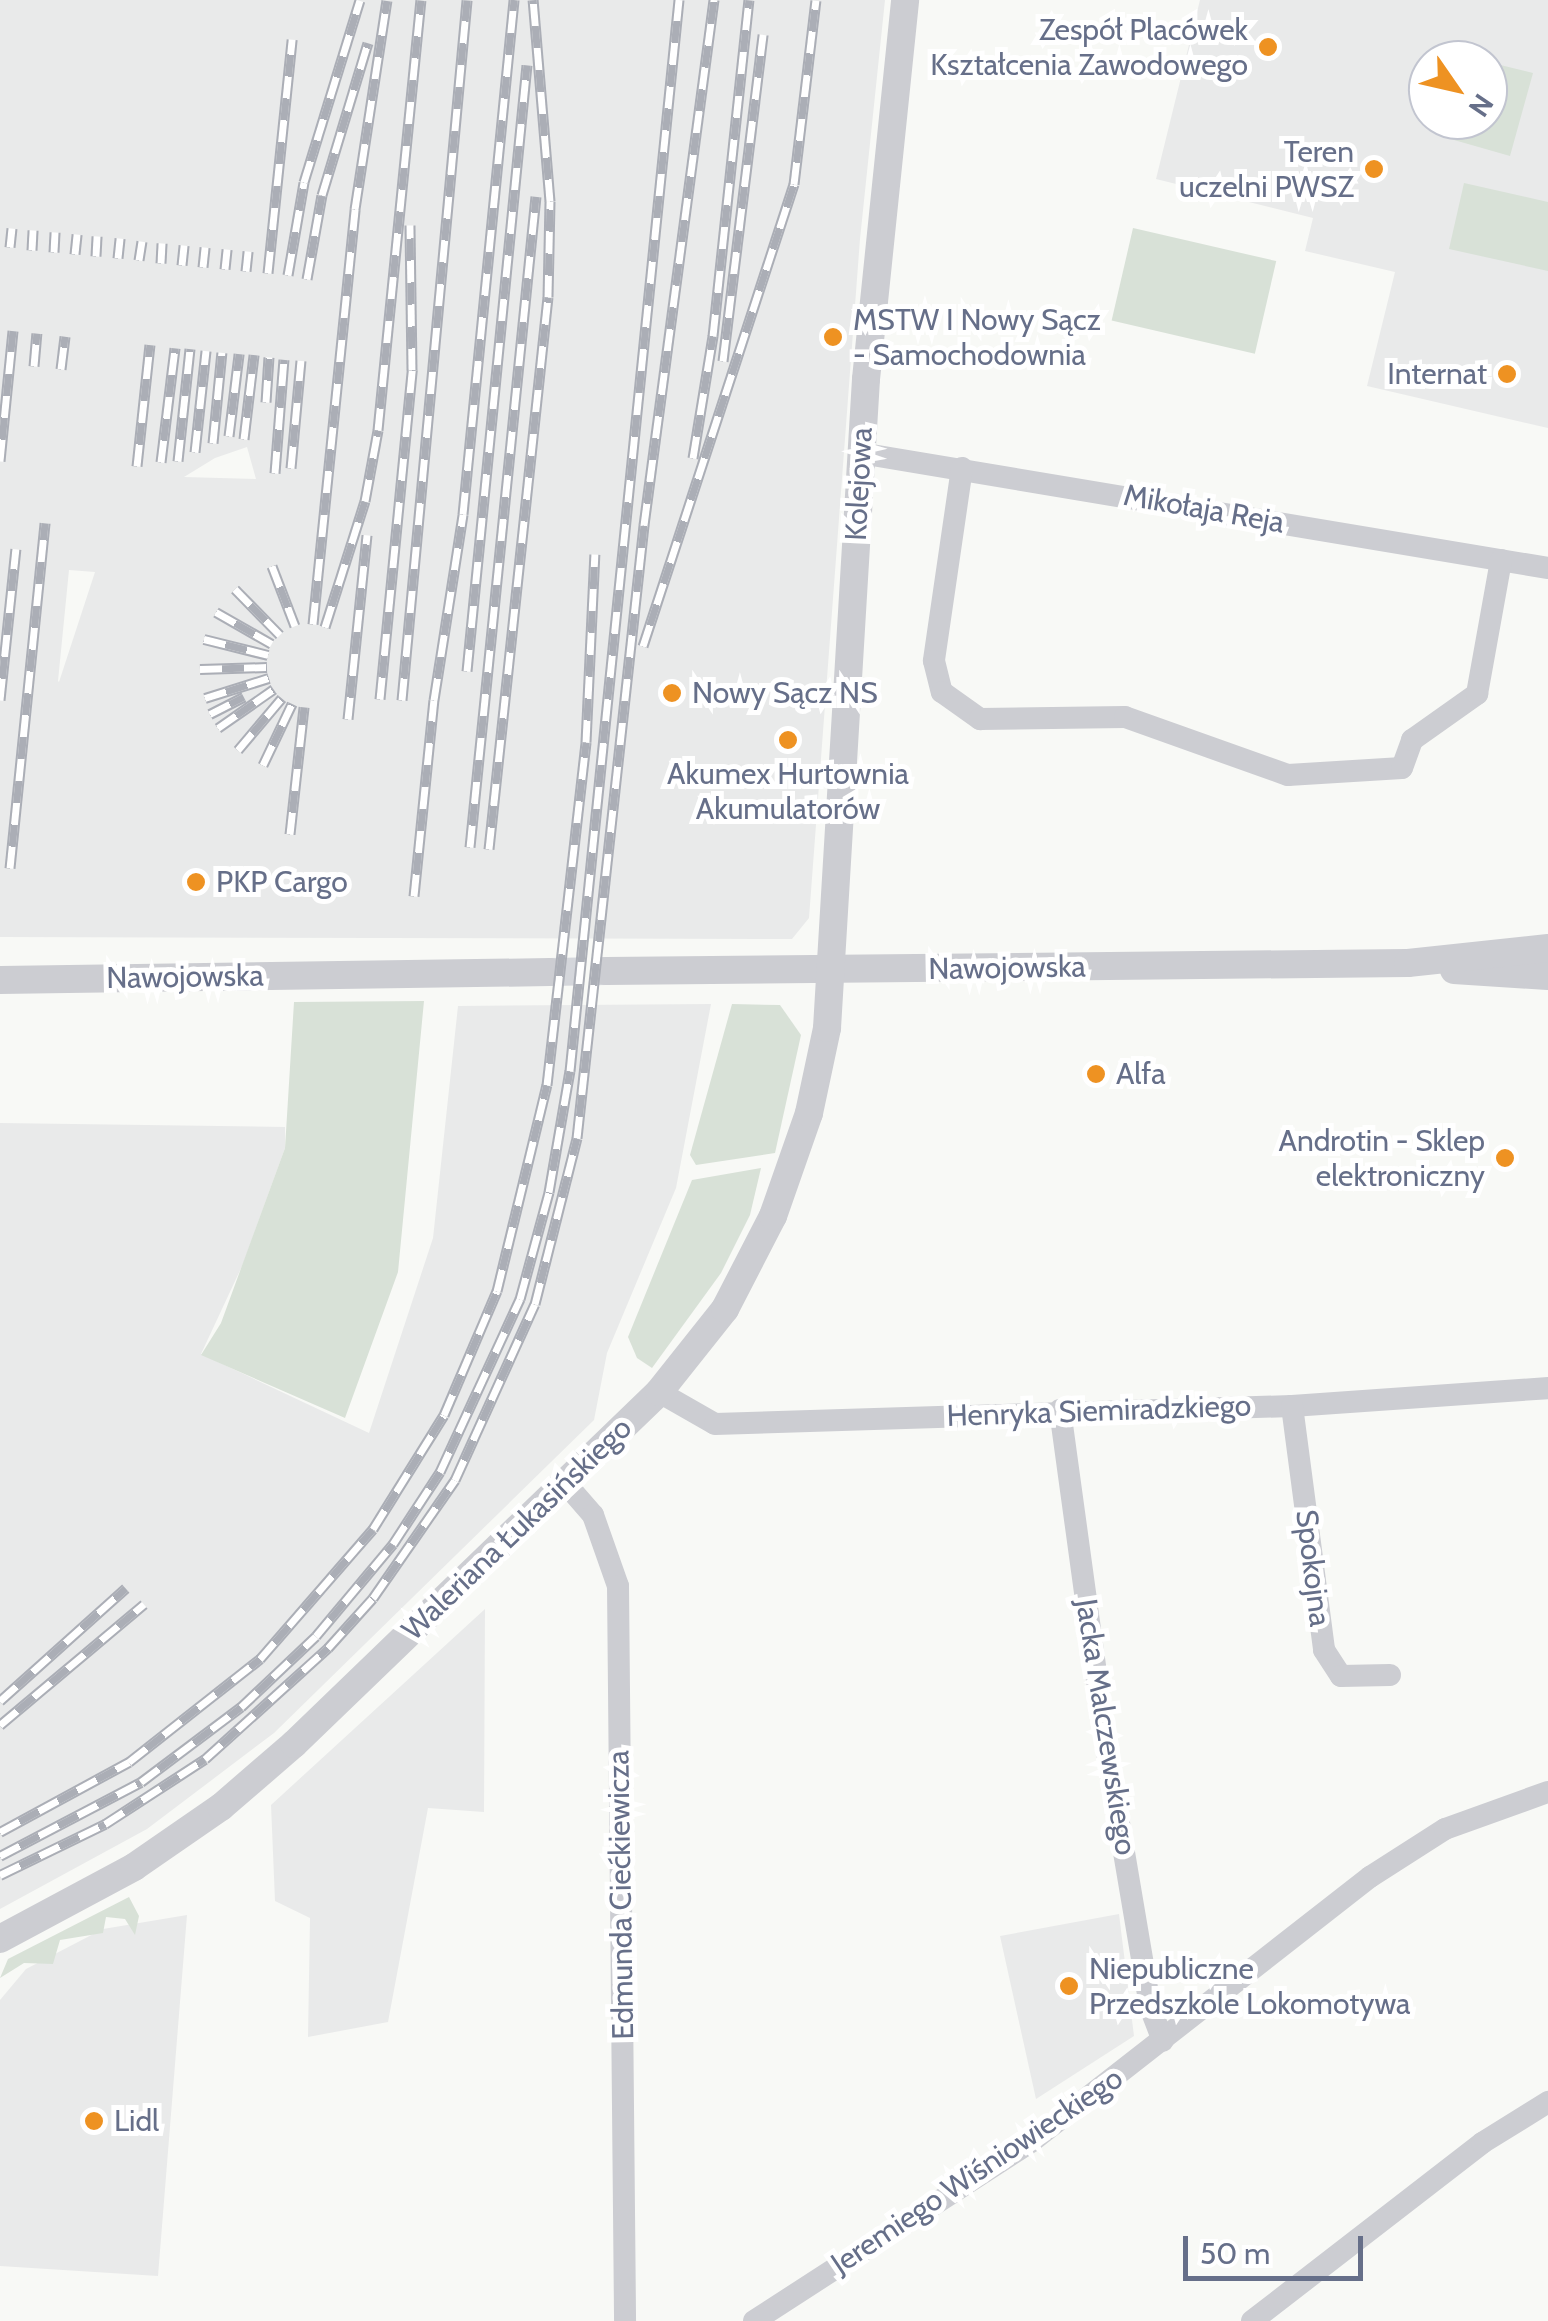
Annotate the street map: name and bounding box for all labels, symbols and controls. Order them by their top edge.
place label: Zespół Placówek Kształcenia Zawodowego [930,12,1248,82]
marker: Zespół Placówek Kształcenia Zawodowego [1257,36,1279,58]
north arrow [1408,40,1508,140]
text: N [1462,88,1501,123]
place label: Teren uczelni PWSZ [1179,134,1354,204]
marker: Teren uczelni PWSZ [1363,158,1385,180]
place label: MSTW I Nowy Sącz - Samochodownia [853,302,1101,372]
marker: MSTW I Nowy Sącz - Samochodownia [822,326,844,348]
place label: Internat [1387,356,1487,392]
marker: Internat [1496,363,1518,385]
street label: Kolejowa [838,426,880,542]
street label: Mikołaja Reja [1121,477,1287,541]
place label: Nowy Sącz NS [692,675,878,711]
marker: Nowy Sącz NS [661,682,683,704]
marker: Akumex Hurtownia Akumulatorów [777,729,799,751]
place label: Akumex Hurtownia Akumulatorów [667,756,909,826]
place label: PKP Cargo [216,864,348,900]
marker: PKP Cargo [185,871,207,893]
street label: Nawojowska [928,949,1086,987]
street label: Nawojowska [106,958,264,996]
place label: Alfa [1116,1056,1166,1092]
marker: Alfa [1085,1063,1107,1085]
place label: Androtin - Sklep elektroniczny [1278,1123,1485,1194]
marker: Androtin - Sklep elektroniczny [1494,1147,1516,1169]
street label: Henryka Siemiradzkiego [946,1388,1252,1434]
street label: Waleriana Łukasińskiego [395,1410,639,1648]
street label: Spokojna [1288,1508,1338,1628]
street label: Jacka Malczewskiego [1068,1596,1144,1858]
street label: Edmunda Ciećkiewicza [600,1750,642,2040]
place label: Niepubliczne Przedszkole Lokomotywa [1089,1951,1410,2022]
marker: Niepubliczne Przedszkole Lokomotywa [1058,1975,1080,1997]
street label: Jeremiego Wiśniowieckiego [825,2060,1129,2282]
place label: Lidl [114,2103,159,2139]
marker: Lidl [83,2110,105,2132]
scale bar [1188,2216,1368,2278]
text: 50 m [1200,2235,1270,2272]

